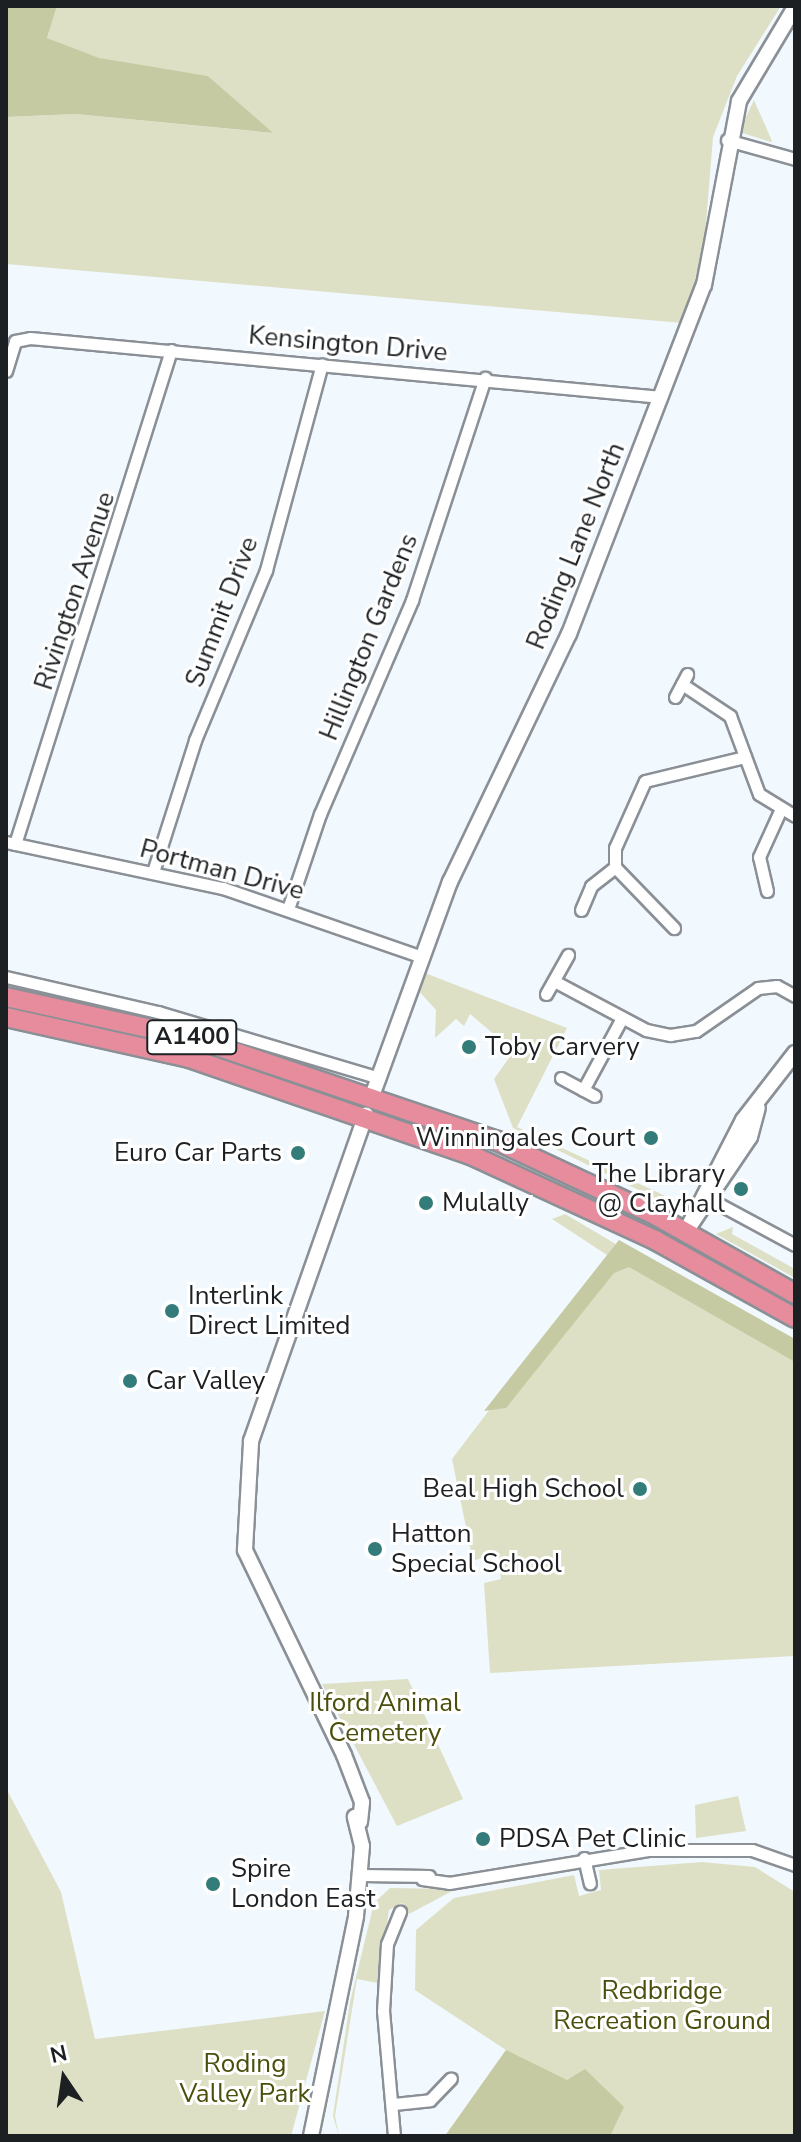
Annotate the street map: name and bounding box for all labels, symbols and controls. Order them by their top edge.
street label: Kensington Drive [247,320,449,368]
street label: Roding Lane North [520,438,632,654]
street label: Rivington Avenue [28,488,122,694]
street label: Hillington Gardens [313,529,425,745]
street label: Summit Drive [179,532,265,692]
street label: Portman Drive [137,833,307,907]
road number: A1400 [146,1017,238,1057]
place label: Toby Carvery [485,1031,640,1063]
marker: Toby Carvery [460,1038,478,1056]
place label: Winningales Court [416,1122,635,1154]
marker: Winningales Court [642,1129,660,1147]
place label: Euro Car Parts [114,1137,282,1169]
marker: Euro Car Parts [289,1144,307,1162]
place label: The Library @ Clayhall [592,1158,725,1220]
marker: The Library @ Clayhall [732,1180,750,1198]
place label: Mulally [442,1187,529,1219]
marker: Mulally [417,1194,435,1212]
place label: Interlink Direct Limited [188,1280,351,1342]
marker: Interlink Direct Limited [163,1302,181,1320]
place label: Car Valley [146,1365,265,1397]
marker: Car Valley [121,1372,139,1390]
place label: Beal High School [423,1473,624,1505]
marker: Beal High School [631,1480,649,1498]
place label: Hatton Special School [391,1518,562,1580]
marker: Hatton Special School [366,1540,384,1558]
park label: Ilford Animal Cemetery [309,1687,461,1748]
place label: PDSA Pet Clinic [499,1823,686,1855]
marker: PDSA Pet Clinic [474,1830,492,1848]
place label: Spire London East [231,1853,375,1914]
marker: Spire London East [202,1873,224,1895]
park label: Redbridge Recreation Ground [553,1975,771,2036]
north arrow [24,2038,104,2118]
text: N [47,2038,70,2071]
park label: Roding Valley Park [179,2048,311,2110]

